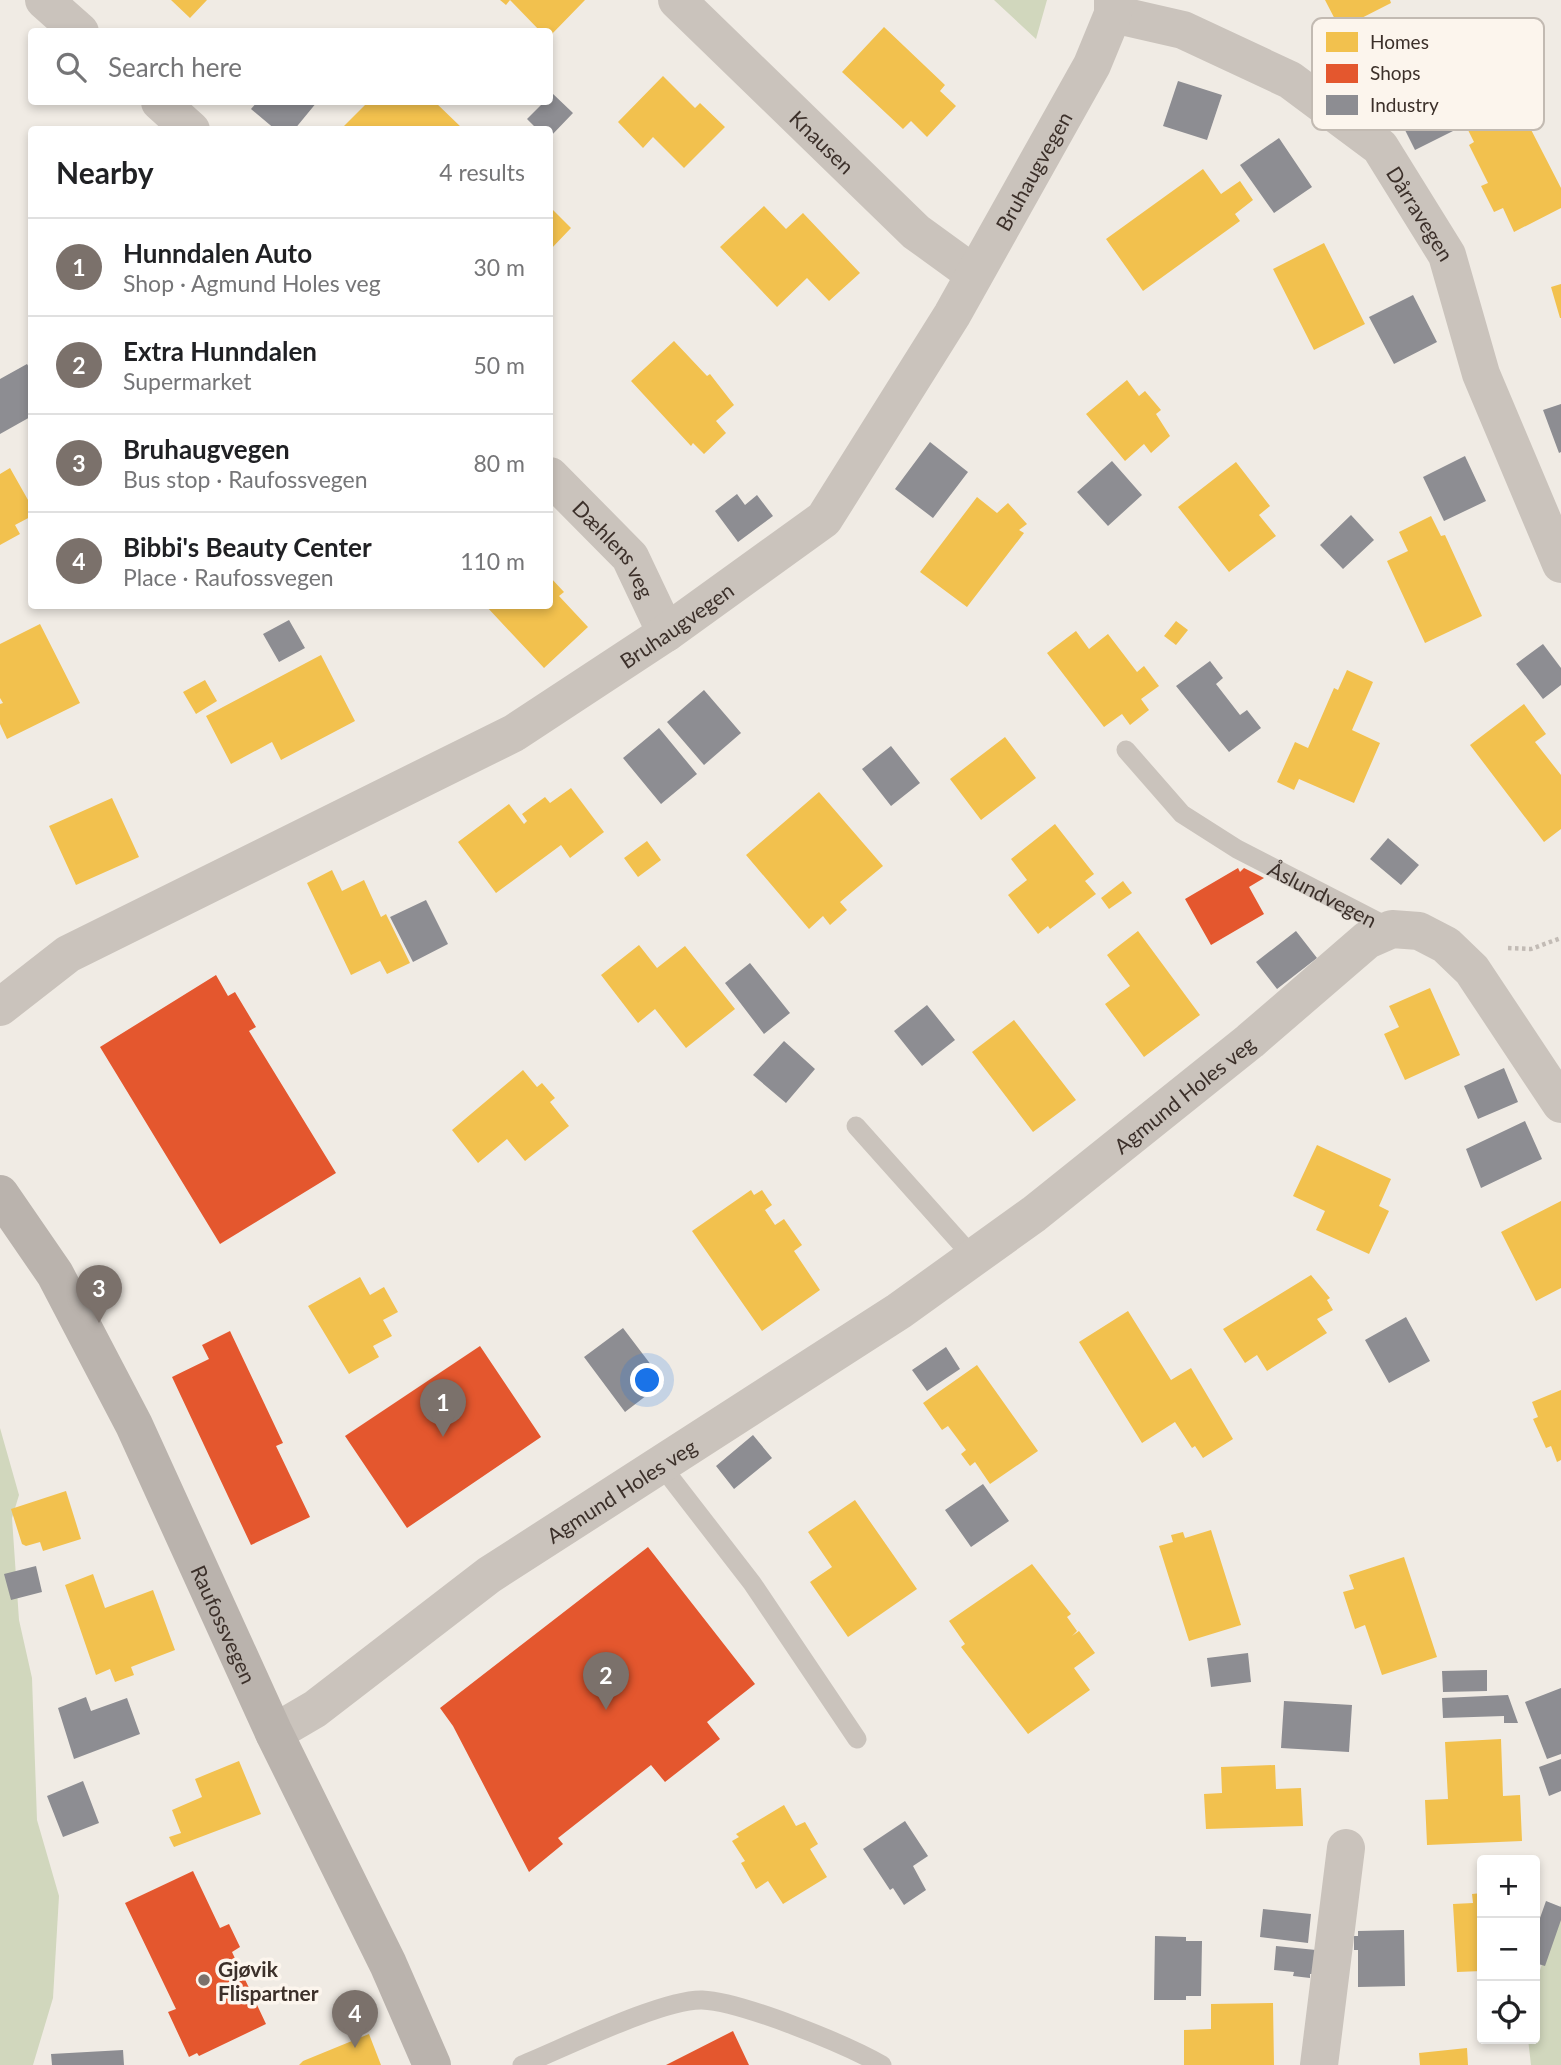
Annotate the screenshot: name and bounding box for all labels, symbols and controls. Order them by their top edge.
legend [1312,18,1544,130]
search box [28,28,553,105]
text: Homes [1370,30,1429,53]
icon: search [52,48,90,86]
text: Search here [108,51,242,83]
text: Shops [1370,61,1420,84]
text: Industry [1370,93,1439,116]
street label: Knausen [785,105,860,178]
street label: Bruhaugvegen [989,107,1076,235]
text: Nearby [56,154,154,190]
text: 4 results [439,158,525,186]
street label: Dårravegen [1382,161,1460,265]
text: Hunndalen Auto [123,237,312,269]
text: 1 [72,253,86,281]
text: 30 m [474,253,525,281]
text: Shop · Agmund Holes veg [123,269,381,297]
text: Extra Hunndalen [123,335,317,367]
text: 2 [72,351,86,379]
text: 50 m [474,351,525,379]
text: Supermarket [123,367,252,395]
text: Bruhaugvegen [123,433,290,465]
text: 3 [72,449,86,477]
text: 80 m [474,449,525,477]
text: Bus stop · Raufossvegen [123,465,368,493]
street label: Dæhlens veg [568,495,660,602]
text: Bibbi's Beauty Center [123,531,372,563]
text: 4 [72,547,86,575]
text: 110 m [460,547,525,575]
text: Place · Raufossvegen [123,563,334,591]
street label: Bruhaugvegen [615,576,738,673]
street label: Åslundvegen [1265,855,1381,932]
street label: Agmund Holes veg [1108,1030,1259,1158]
pin: 3 [76,1265,122,1323]
your location [630,1363,664,1397]
pin: 1 [420,1379,466,1437]
street label: Agmund Holes veg [541,1433,701,1547]
street label: Raufossvegen [187,1561,262,1687]
pin: 2 [583,1652,629,1710]
map controls [1477,1855,1540,2044]
button: + [1477,1855,1540,1918]
button: − [1477,1918,1540,1981]
place label: Gjøvik Flispartner [218,1956,319,2005]
marker: Gjøvik Flispartner [196,1972,212,1988]
button: locate [1477,1981,1540,2044]
pin: 4 [332,1990,378,2048]

